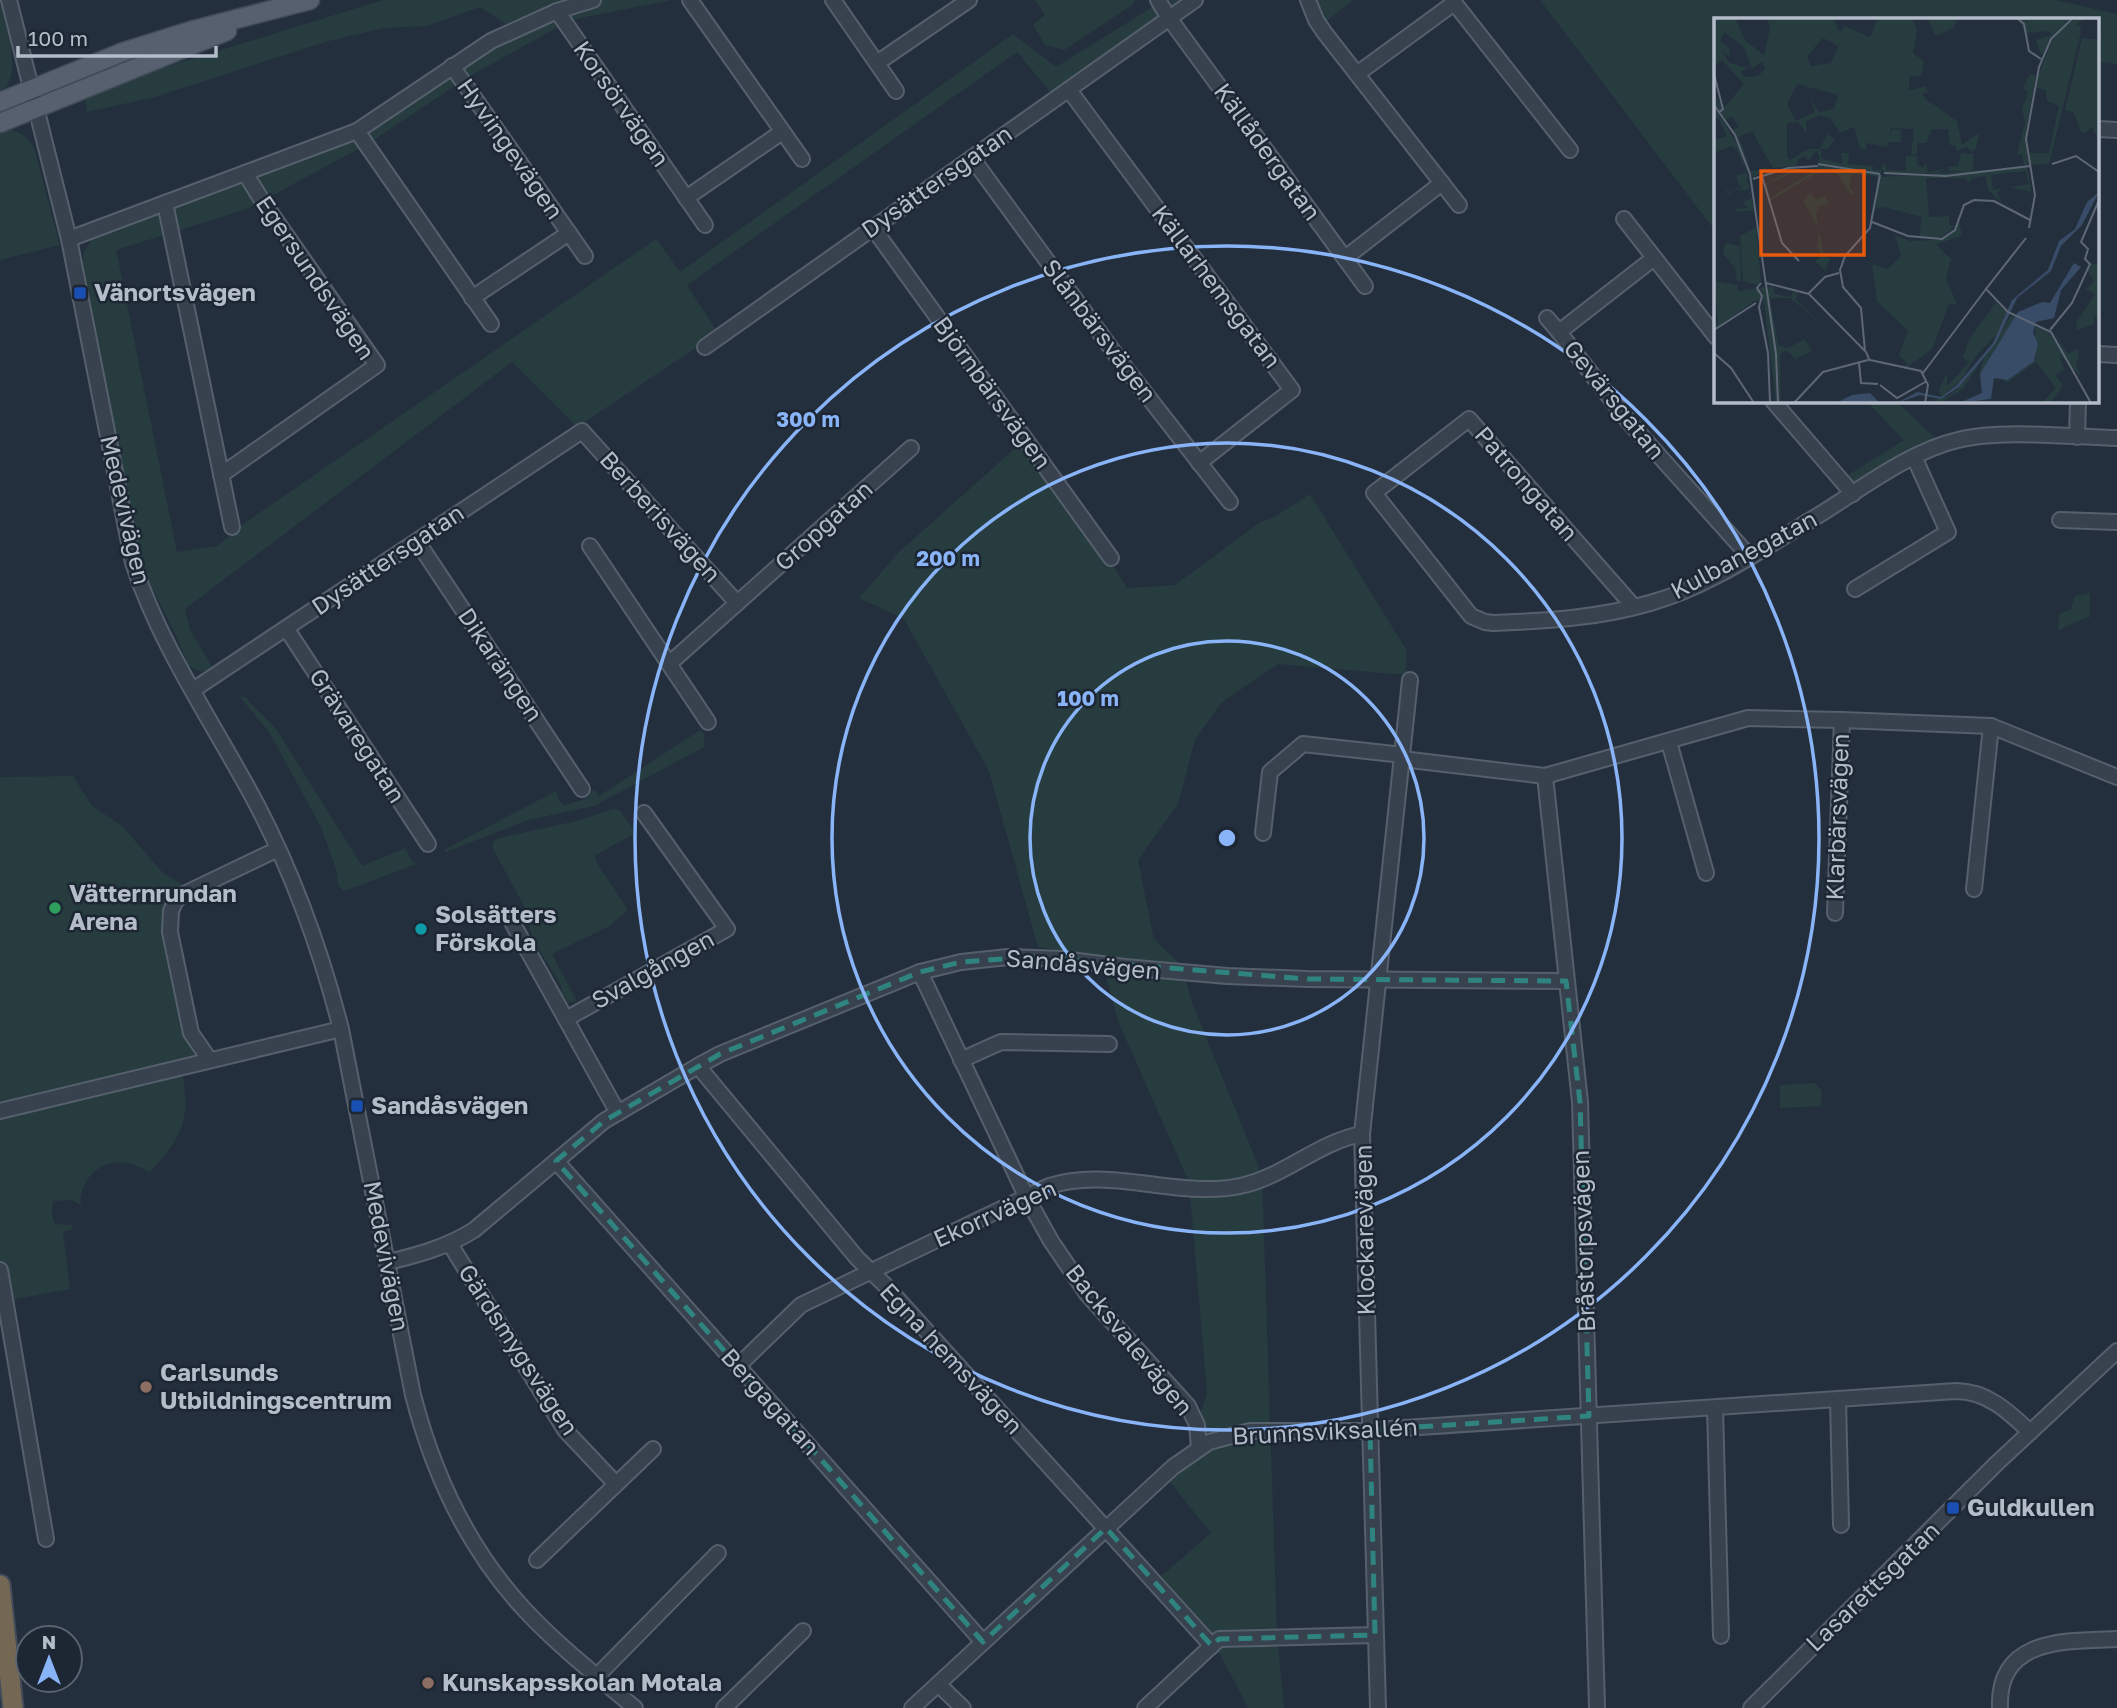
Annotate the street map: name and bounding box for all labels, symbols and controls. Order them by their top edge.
scale bar [18,14,215,58]
inset map [1714,18,2100,402]
text: 100 m [28,25,88,51]
street label: Korsörvägen [568,35,676,172]
street label: Hyvingevägen [452,72,570,224]
street label: Källådergatan [1209,77,1328,225]
street label: Dysättersgatan [855,118,1017,243]
street label: Egersundsvägen [251,190,382,365]
street label: Källarhemsgatan [1146,199,1288,373]
street label: Slånbärsvägen [1037,253,1163,407]
place label: Vänortsvägen [94,277,256,306]
marker: Vänortsvägen [72,285,88,301]
street label: Björnbärsvägen [928,310,1058,474]
street label: Gevärsgatan [1558,334,1672,465]
text: 300 m [776,406,840,432]
street label: Patrongatan [1469,420,1585,546]
street label: Medevivägen [95,432,158,587]
street label: Berberisvägen [595,444,728,588]
street label: Gropgatan [768,474,878,576]
street label: Dysättersgatan [306,497,469,620]
street label: Kulbanegatan [1665,503,1821,604]
text: 200 m [916,545,980,571]
street label: Dikarängen [453,602,550,727]
street label: Grävaregatan [304,663,412,808]
text: 100 m [1057,685,1119,711]
street label: Klarbärsvägen [1819,733,1854,901]
centre of rings [1215,826,1239,850]
place label: Vätternrundan Arena [69,878,237,935]
place label: Solsätters Förskola [435,899,557,956]
marker: Vätternrundan Arena [47,900,63,916]
marker: Solsätters Förskola [413,921,429,937]
street label: Svalgången [586,923,719,1014]
street label: Sandåsvägen [1005,942,1161,985]
place label: Sandåsvägen [371,1090,528,1119]
marker: Sandåsvägen [349,1098,365,1114]
street label: Klockarevägen [1348,1144,1379,1316]
street label: Bråstorpsvägen [1565,1149,1600,1333]
street label: Ekorrvägen [928,1173,1060,1253]
street label: Medevivägen [359,1178,416,1333]
street label: Gärdsmygsvägen [453,1258,585,1440]
street label: Backsvalevägen [1060,1258,1200,1421]
street label: Egna hemsvägen [875,1276,1030,1440]
street label: Bergagatan [716,1342,827,1460]
place label: Carlsunds Utbildningscentrum [160,1357,392,1414]
marker: Carlsunds Utbildningscentrum [138,1379,154,1395]
street label: Brunnsviksallén [1231,1411,1418,1450]
place label: Guldkullen [1967,1492,2094,1521]
marker: Guldkullen [1945,1500,1961,1516]
street label: Lasarettsgatan [1799,1515,1945,1657]
north arrow [14,1624,84,1694]
text: N [42,1630,56,1653]
place label: Kunskapsskolan Motala [442,1667,722,1696]
marker: Kunskapsskolan Motala [420,1675,436,1691]

